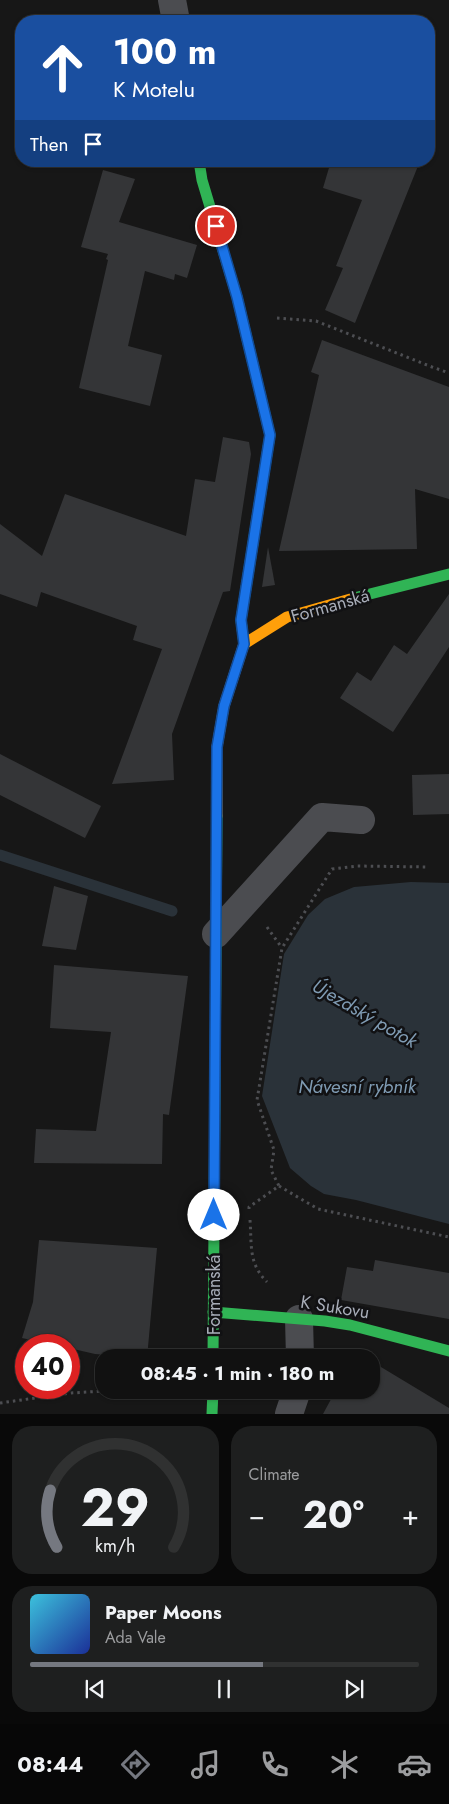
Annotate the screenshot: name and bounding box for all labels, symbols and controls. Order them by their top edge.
text: 100 m [113,27,216,77]
icon: ahead [30,35,95,100]
text: K Motelu [113,73,195,105]
icon: arrive [79,130,107,158]
text: Then [30,131,69,158]
pin [195,205,237,247]
icon: arrive [202,212,230,240]
street label: Formanská [288,582,372,630]
water label: Újezdský potok [307,972,423,1055]
water label: Návesní rybník [298,1073,417,1100]
position arrow [187,1188,239,1240]
street label: Formanská [201,1255,227,1335]
street label: K Sukovu [299,1289,371,1325]
speed limit sign: 40 [15,1334,80,1399]
text: 08:45 · 1 min · 180 m [141,1360,334,1387]
text: Climate [249,1463,300,1486]
text: 29 [81,1470,150,1546]
text: 20° [303,1487,364,1542]
text: − [249,1495,265,1536]
text: + [402,1495,419,1536]
text: km/h [95,1533,135,1559]
text: Paper Moons [105,1599,222,1626]
text: Ada Vale [105,1626,166,1649]
icon: previous [81,1675,109,1703]
icon: pause [210,1675,238,1703]
icon: next [340,1675,368,1703]
icon: directions [118,1747,153,1782]
icon: music [188,1747,223,1782]
icon: phone [257,1747,292,1782]
icon: climate [327,1747,362,1782]
icon: car [397,1747,432,1782]
text: 08:44 [17,1748,83,1780]

